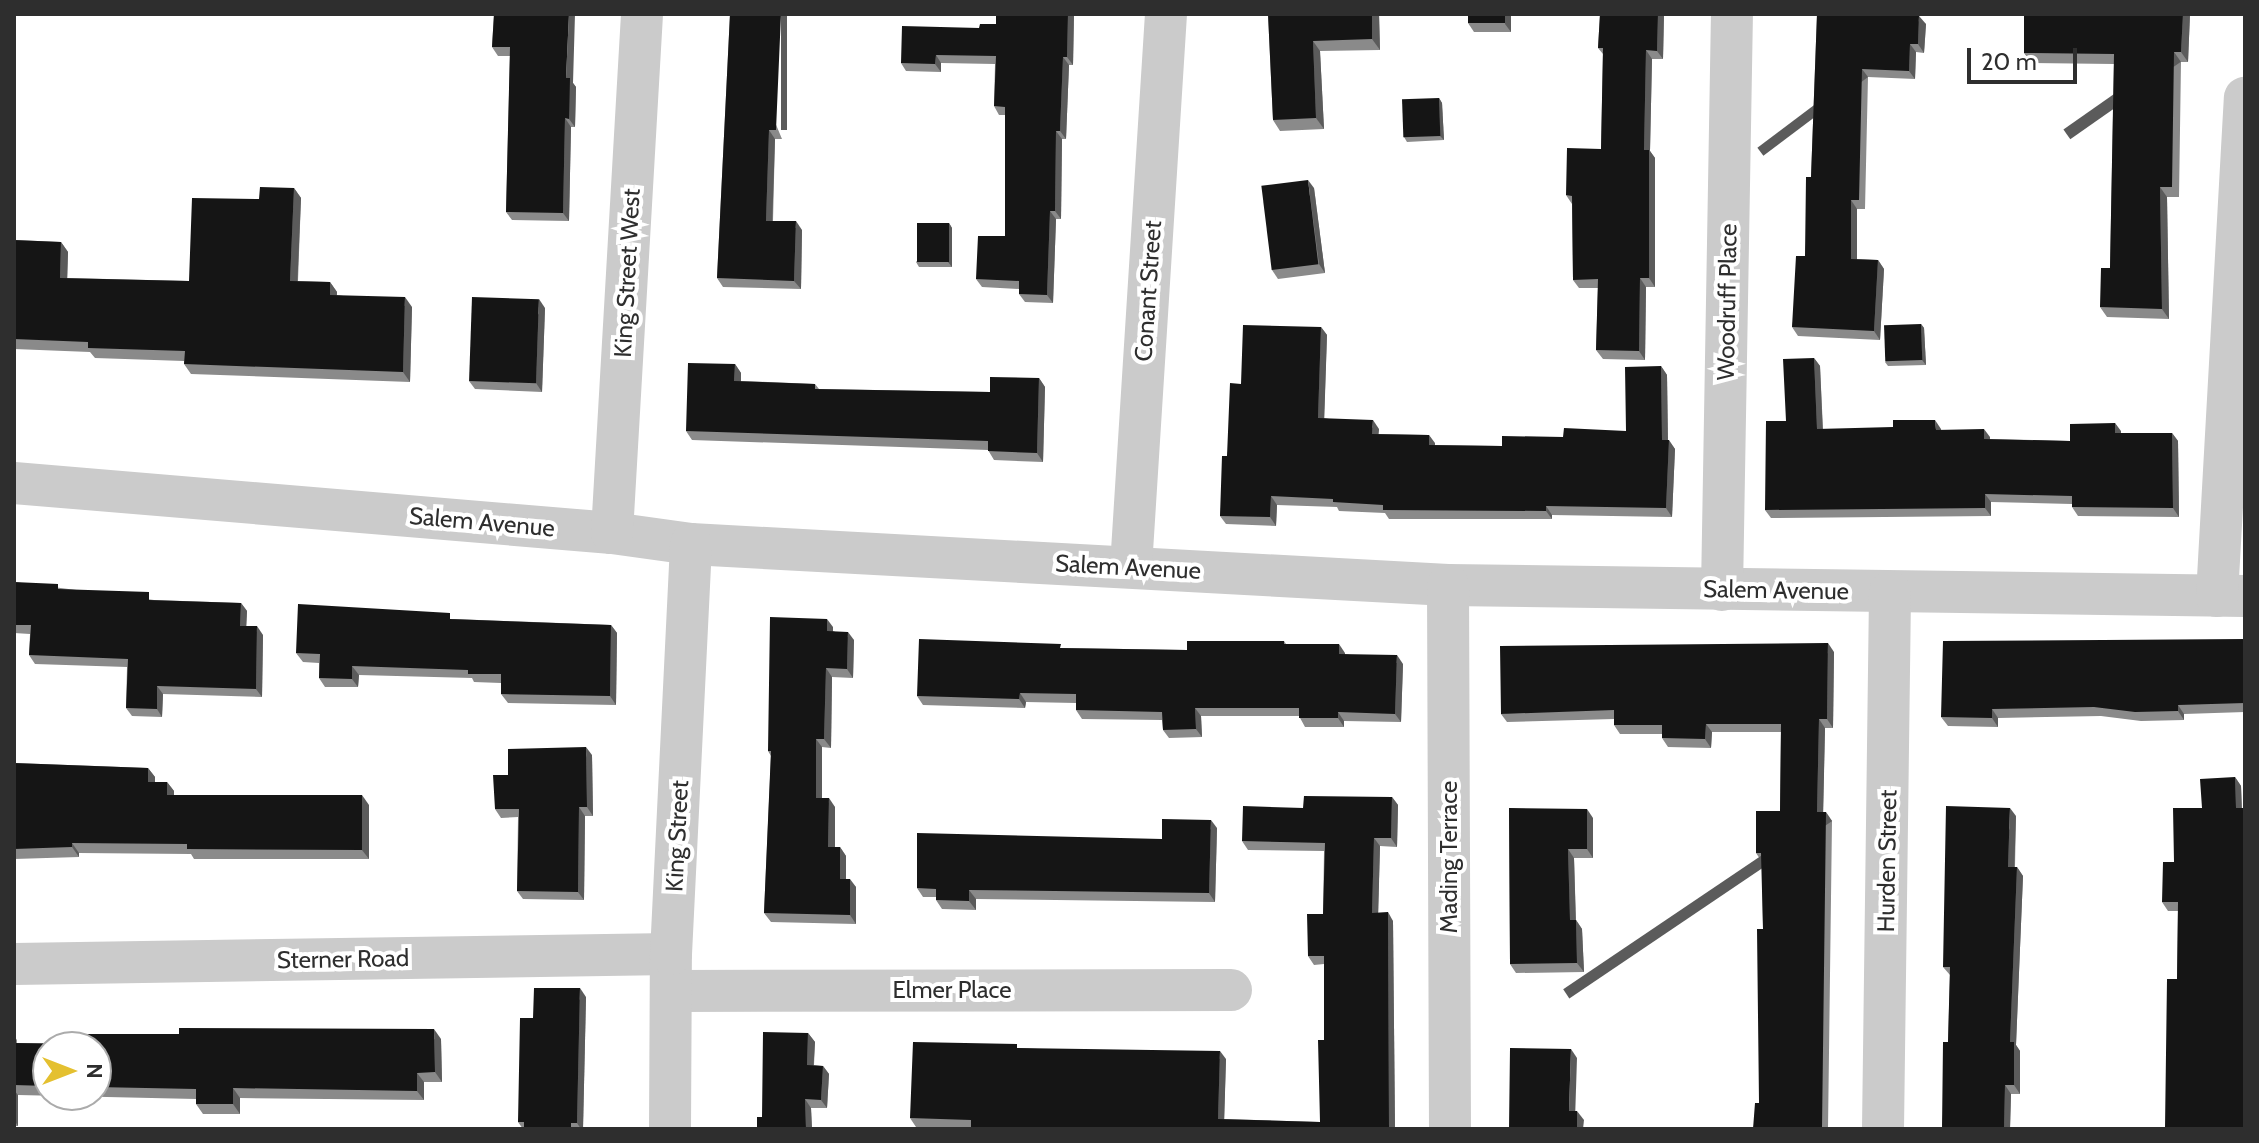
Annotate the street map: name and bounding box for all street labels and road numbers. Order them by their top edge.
street label: King Street West [608,188,646,358]
street label: Conant Street [1129,220,1167,362]
street label: Woodruff Place [1711,223,1743,381]
street label: Salem Avenue [408,501,556,543]
street label: Salem Avenue [1054,549,1202,585]
street label: Salem Avenue [1703,574,1849,606]
street label: King Street [660,779,694,893]
street label: Mading Terrace [1435,781,1463,933]
street label: Hurden Street [1871,789,1903,933]
street label: Sterner Road [277,943,409,975]
street label: Elmer Place [892,976,1012,1004]

